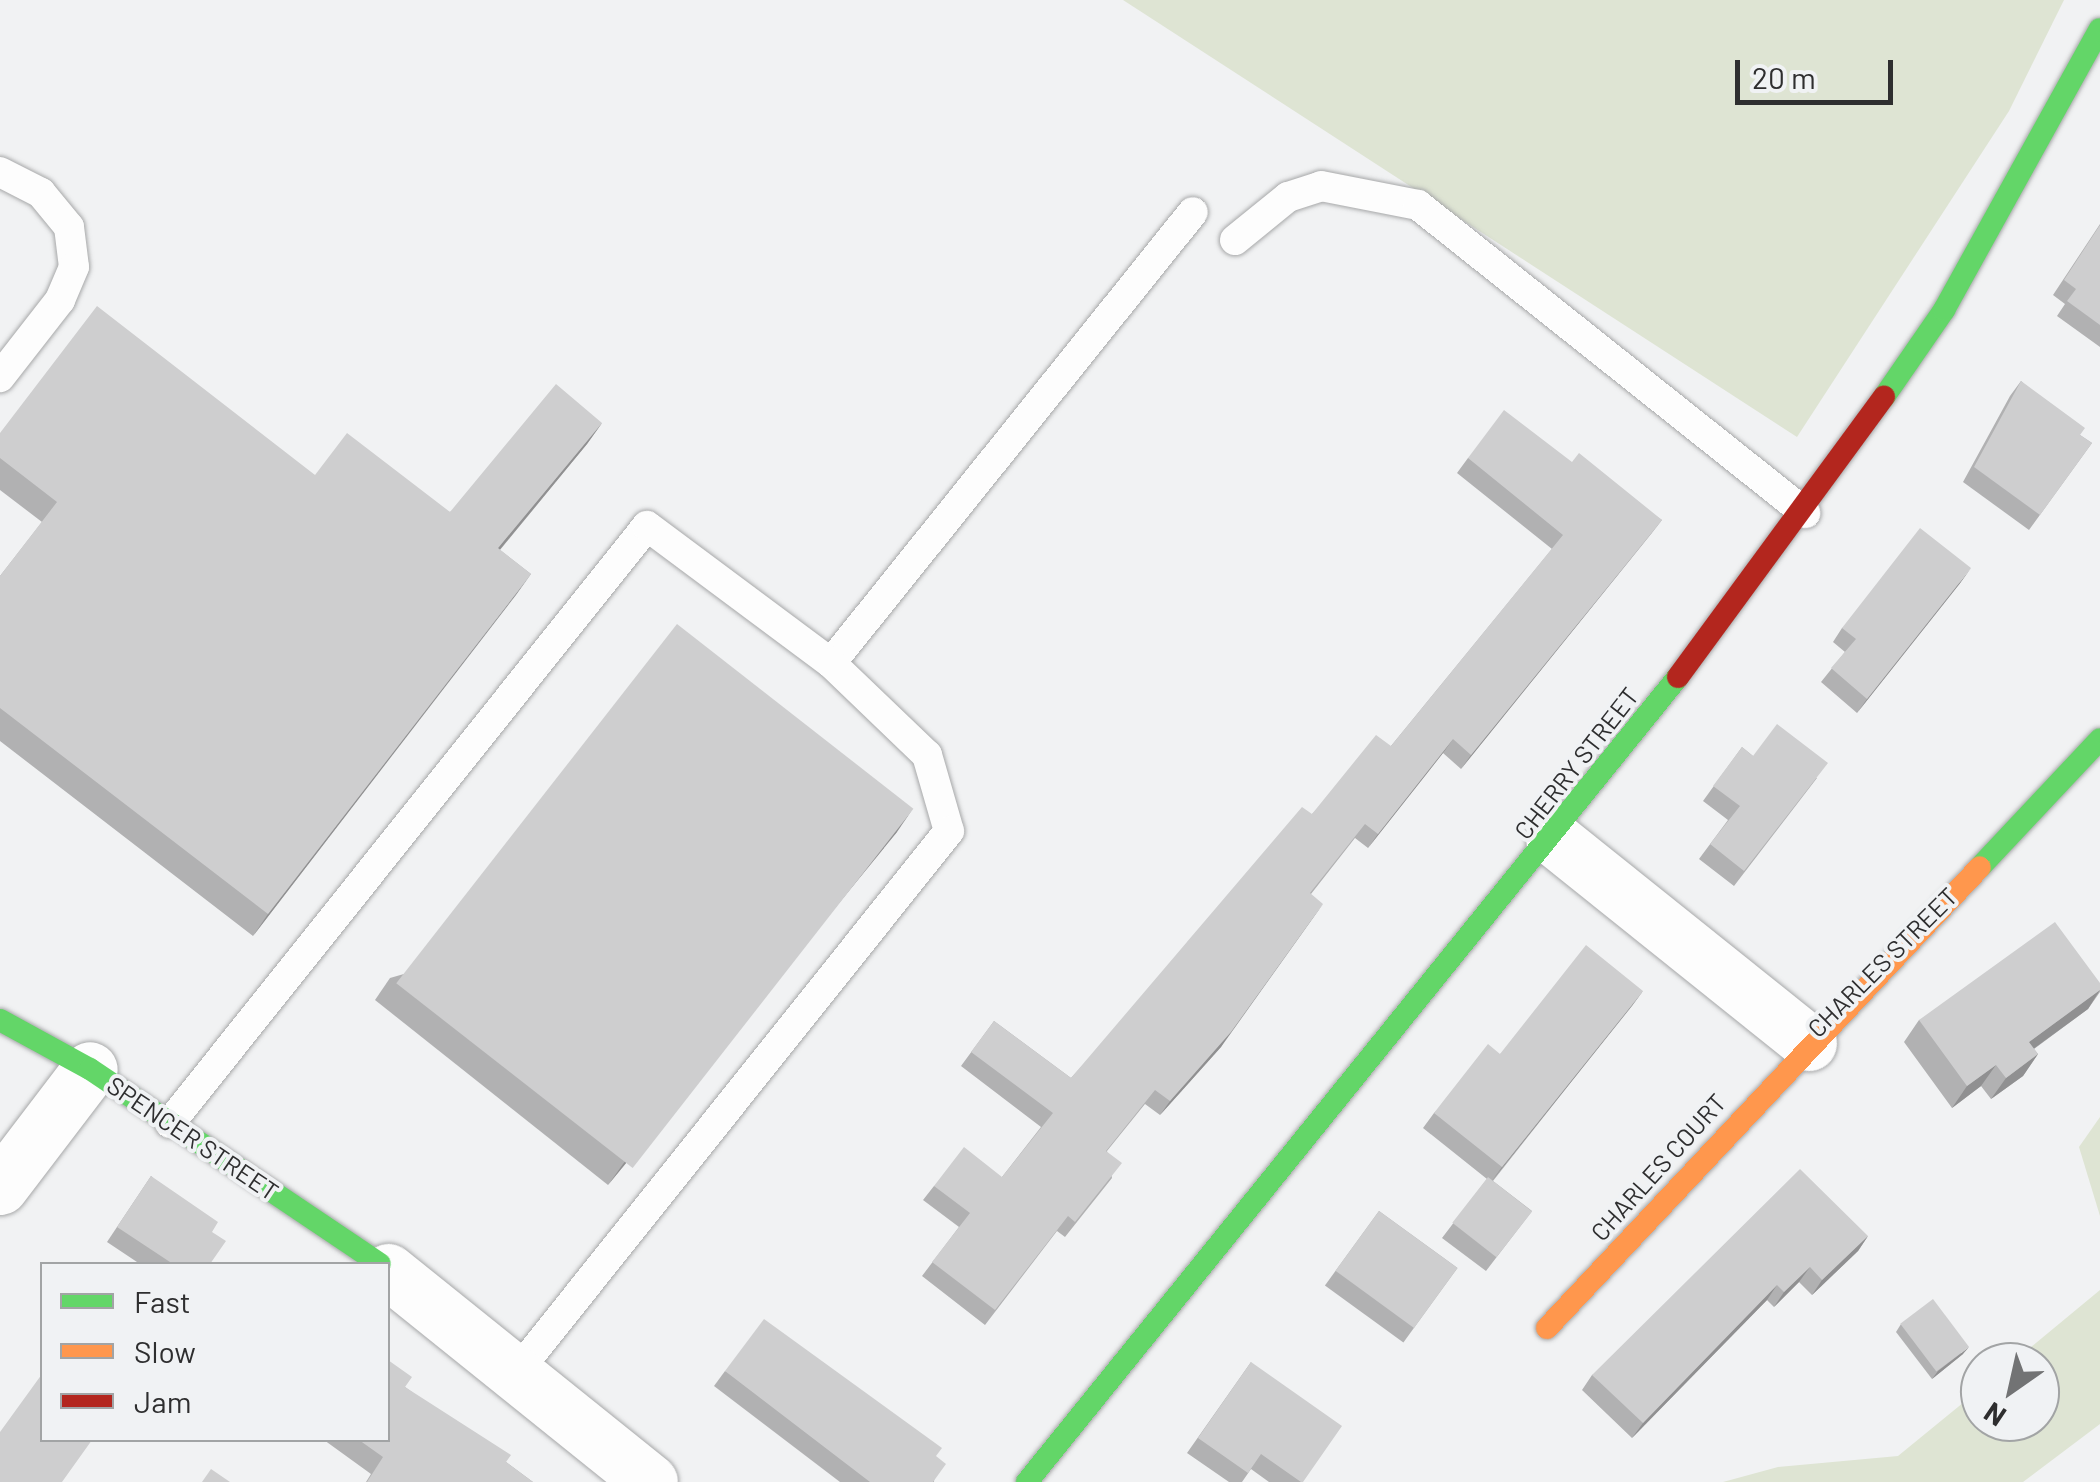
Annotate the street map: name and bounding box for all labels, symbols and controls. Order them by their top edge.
scale bar [1740,40,1898,102]
text: 20 m [1752,59,1816,95]
street label: CHERRY STREET [1507,681,1645,845]
street label: CHARLES STREET [1801,881,1963,1043]
street label: SPENCER STREET [102,1070,284,1206]
street label: CHARLES COURT [1584,1087,1732,1247]
legend [40,1262,390,1442]
text: Fast [134,1283,191,1319]
text: Slow [134,1333,196,1369]
north arrow [1960,1342,2060,1442]
text: Jam [134,1383,191,1419]
text: N [1977,1396,2012,1435]

